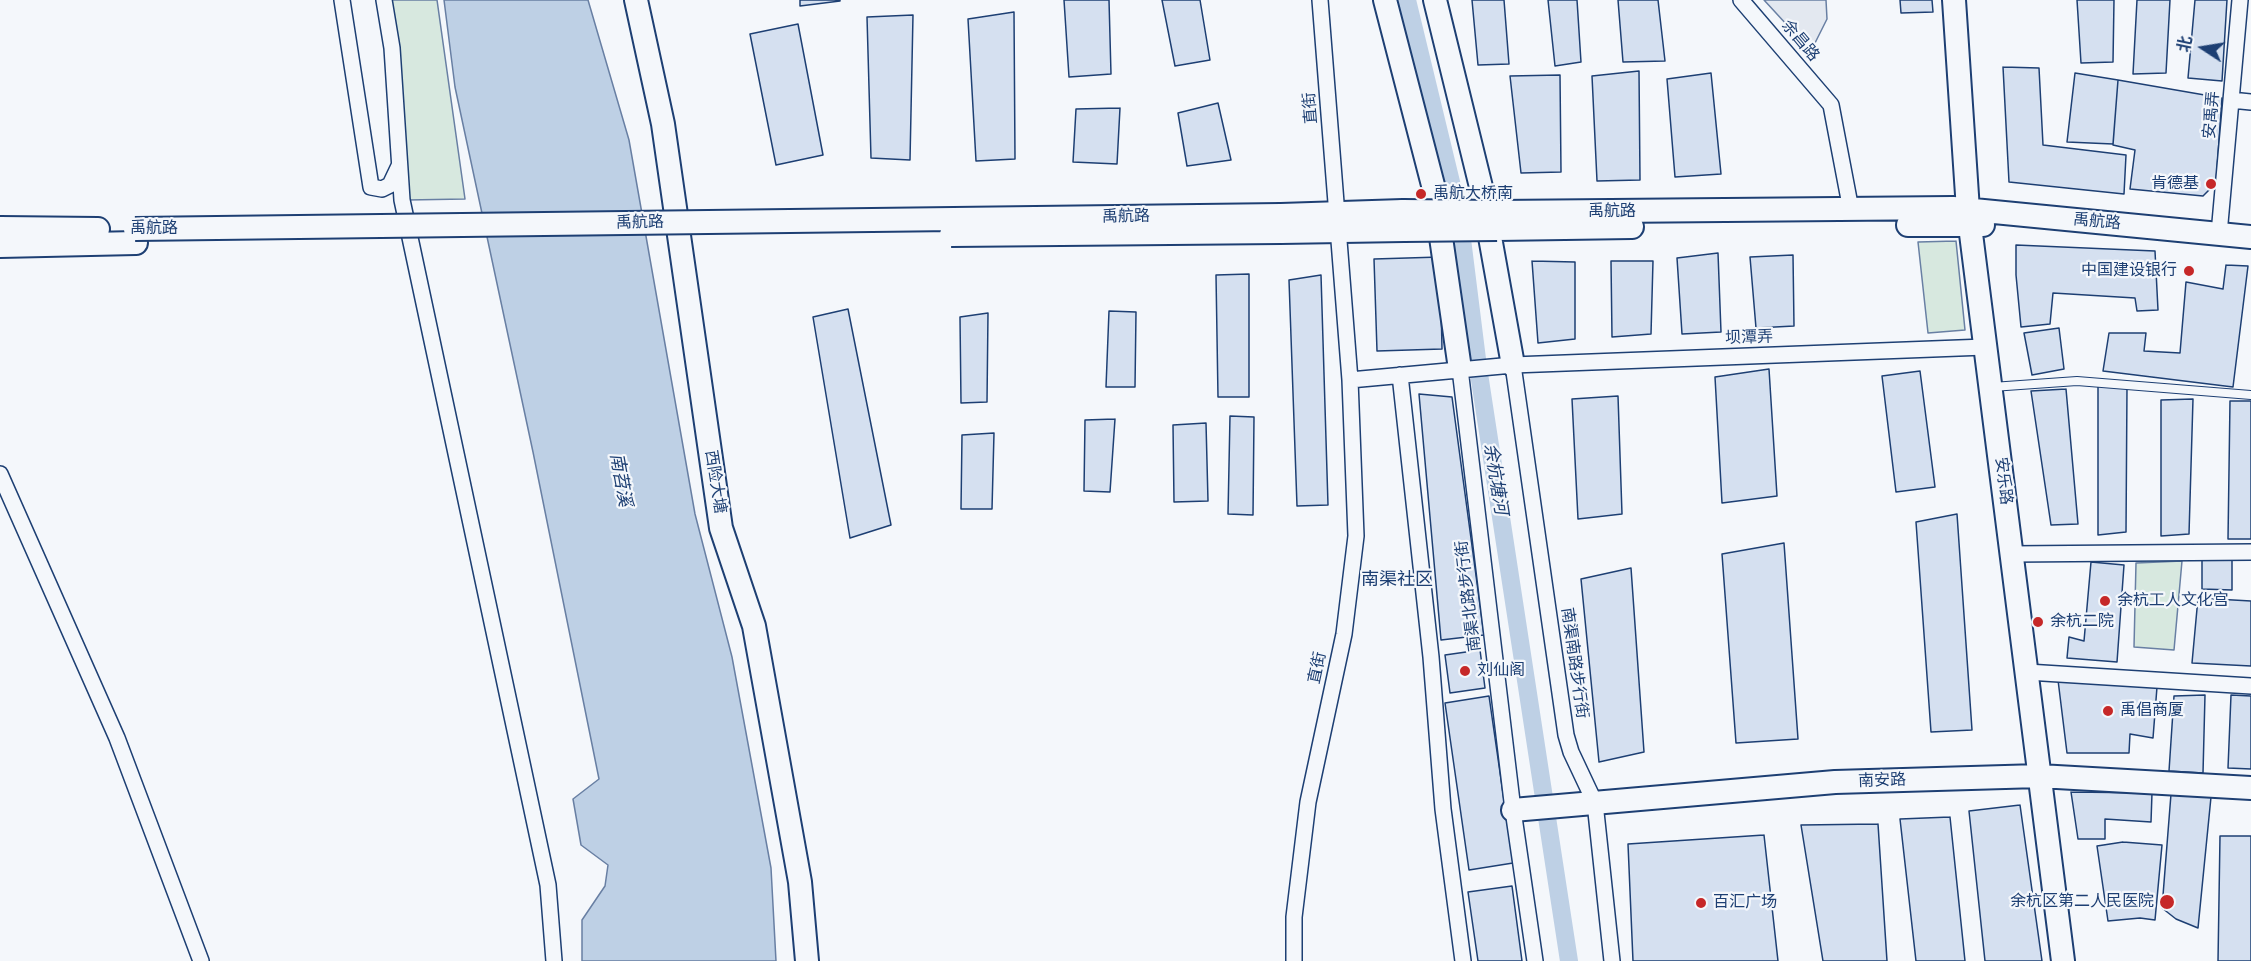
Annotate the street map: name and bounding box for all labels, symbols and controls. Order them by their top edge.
street label: 余昌路 [1777,16,1823,66]
north arrow [2173,18,2233,78]
text: 北 [2174,34,2197,54]
street label: 安禹弄 [2200,90,2224,140]
street label: 直街 [1300,91,1322,125]
place label: 肯德基 [2151,174,2199,194]
marker: 肯德基 [2204,177,2218,191]
place label: 禹航大桥南 [1433,184,1513,204]
marker: 禹航大桥南 [1414,187,1428,201]
street label: 禹航路 [1588,202,1636,222]
street label: 禹航路 [1102,207,1150,227]
street label: 禹航路 [2072,210,2122,234]
street label: 禹航路 [616,213,664,233]
street label: 禹航路 [130,219,178,239]
place label: 中国建设银行 [2081,261,2177,281]
marker: 中国建设银行 [2182,264,2196,278]
street label: 坝潭弄 [1725,328,1773,348]
water label: 余杭塘河 [1479,442,1511,516]
street label: 西险大塘 [701,449,729,515]
water label: 南苕溪 [605,452,635,508]
street label: 安乐路 [1991,456,2015,506]
street label: 南渠北路步行街 [1453,539,1485,653]
district label: 南渠社区 [1361,569,1433,591]
place label: 余杭工人文化宫 [2117,591,2229,611]
marker: 余杭工人文化宫 [2098,594,2112,608]
street label: 南渠南路步行街 [1557,606,1591,720]
place label: 余杭二院 [2050,612,2114,632]
marker: 余杭二院 [2031,615,2045,629]
street label: 直街 [1305,650,1331,686]
place label: 刘仙阁 [1477,661,1525,681]
marker: 刘仙阁 [1458,664,1472,678]
place label: 禹倡商厦 [2120,701,2184,721]
marker: 禹倡商厦 [2101,704,2115,718]
street label: 南安路 [1858,771,1906,791]
place label: 余杭区第二人民医院 [2010,892,2154,912]
place label: 百汇广场 [1713,893,1777,913]
marker: 余杭区第二人民医院 [2158,893,2176,911]
marker: 百汇广场 [1694,896,1708,910]

